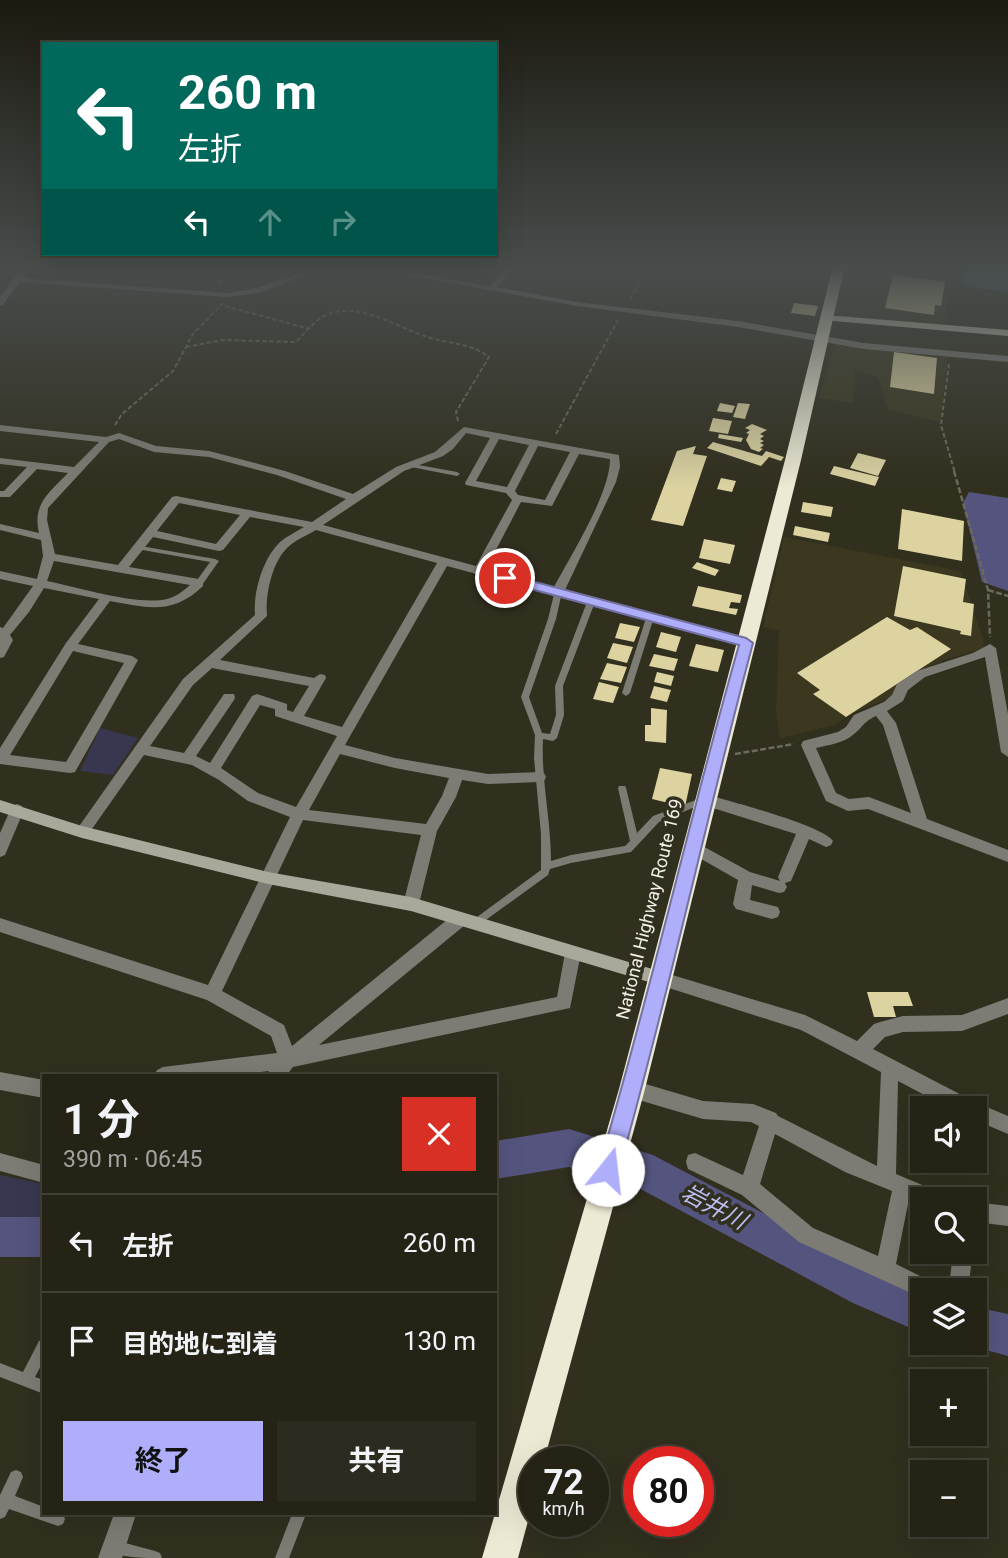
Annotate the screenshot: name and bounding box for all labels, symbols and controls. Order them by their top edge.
text: 260 m [178,64,317,121]
icon: left [63,70,154,161]
text: 左折 [178,130,242,168]
icon: left [178,203,216,241]
icon: ahead [251,203,289,241]
icon: right [324,203,362,241]
pin [475,548,535,608]
icon: arrive [486,559,524,597]
street label: National Highway Route 169 [611,796,687,1022]
text: 1 分 [63,1095,140,1144]
map controls [910,1096,987,1537]
button: sound [910,1096,987,1173]
button: close [402,1097,476,1171]
position arrow [571,1133,645,1207]
text: 390 m · 06:45 [63,1146,202,1173]
water label: 岩井川 [677,1179,753,1237]
button: search [910,1187,987,1264]
icon: left [63,1224,101,1262]
text: 260 m [403,1228,476,1258]
text: 左折 [122,1231,174,1261]
button: layers [910,1278,987,1355]
icon: arrive [63,1322,101,1360]
text: 130 m [403,1326,476,1356]
text: 目的地に到着 [122,1329,278,1359]
button: + [910,1369,987,1446]
button: 終了 [63,1421,263,1501]
button: 共有 [277,1421,476,1501]
speed limit sign: 80 [623,1446,714,1537]
button: − [910,1460,987,1537]
text: 72 [543,1462,584,1503]
text: km/h [542,1498,585,1519]

